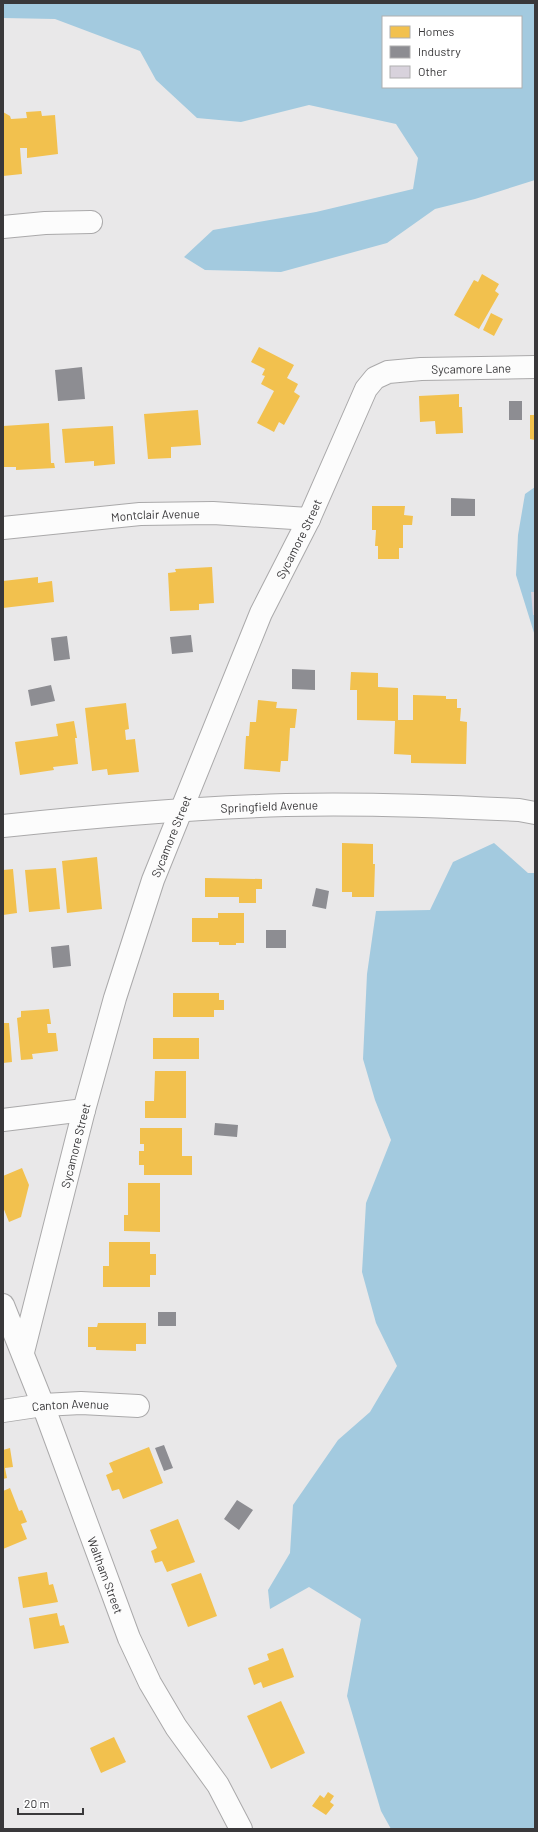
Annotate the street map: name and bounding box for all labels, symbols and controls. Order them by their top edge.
legend [382,16,522,88]
text: Homes [418,24,455,38]
text: Industry [418,44,461,58]
text: Other [418,64,448,78]
street label: Sycamore Lane [431,360,511,376]
street label: Sycamore Street [273,497,324,581]
street label: Montclair Avenue [110,506,200,524]
street label: Sycamore Street [148,793,194,879]
street label: Springfield Avenue [220,797,318,815]
street label: Sycamore Street [58,1101,93,1189]
street label: Canton Avenue [31,1396,110,1414]
street label: Waltham Street [85,1535,126,1615]
scale bar [18,1790,83,1816]
text: 20 m [24,1796,50,1810]

